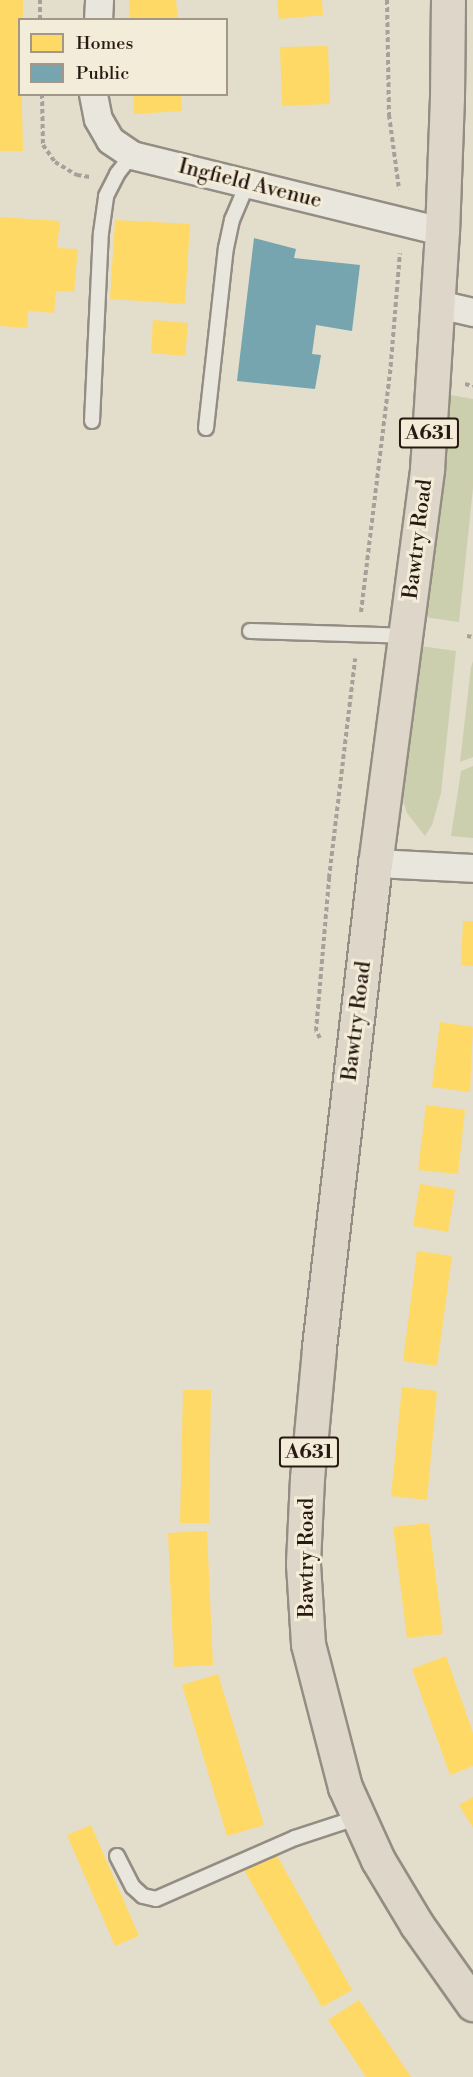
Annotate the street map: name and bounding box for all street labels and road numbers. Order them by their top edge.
street label: Ingfield Avenue [176,154,324,214]
road number: A631 [398,416,460,450]
street label: Bawtry Road [398,478,438,600]
street label: Bawtry Road [337,960,377,1082]
road number: A631 [278,1435,340,1469]
street label: Bawtry Road [294,1498,320,1618]

